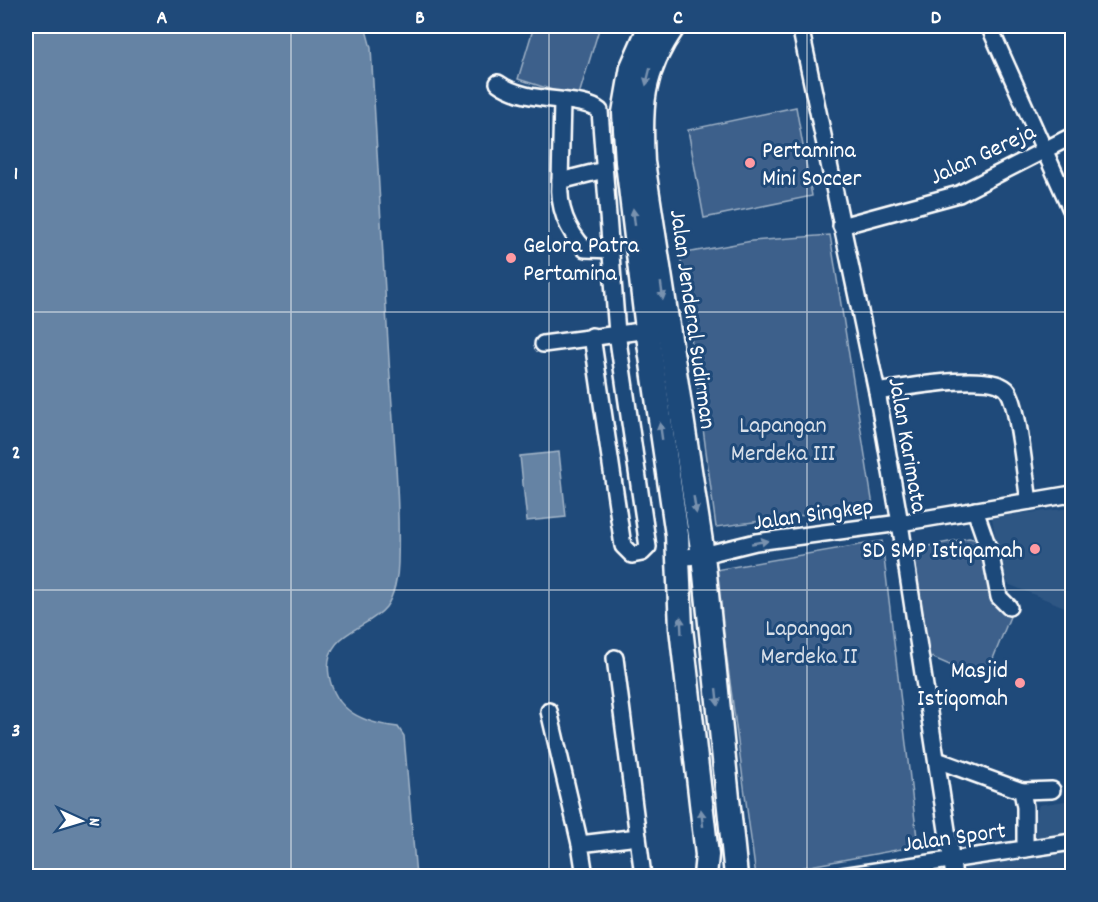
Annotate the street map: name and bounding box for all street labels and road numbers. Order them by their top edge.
street label: Jalan Gereja [925,116,1042,195]
street label: Jalan Jenderal Sudirman [659,207,723,431]
street label: Jalan Karimata [877,375,935,517]
street label: Jalan Singkep [751,491,876,541]
street label: Jalan Sport [901,815,1008,863]

